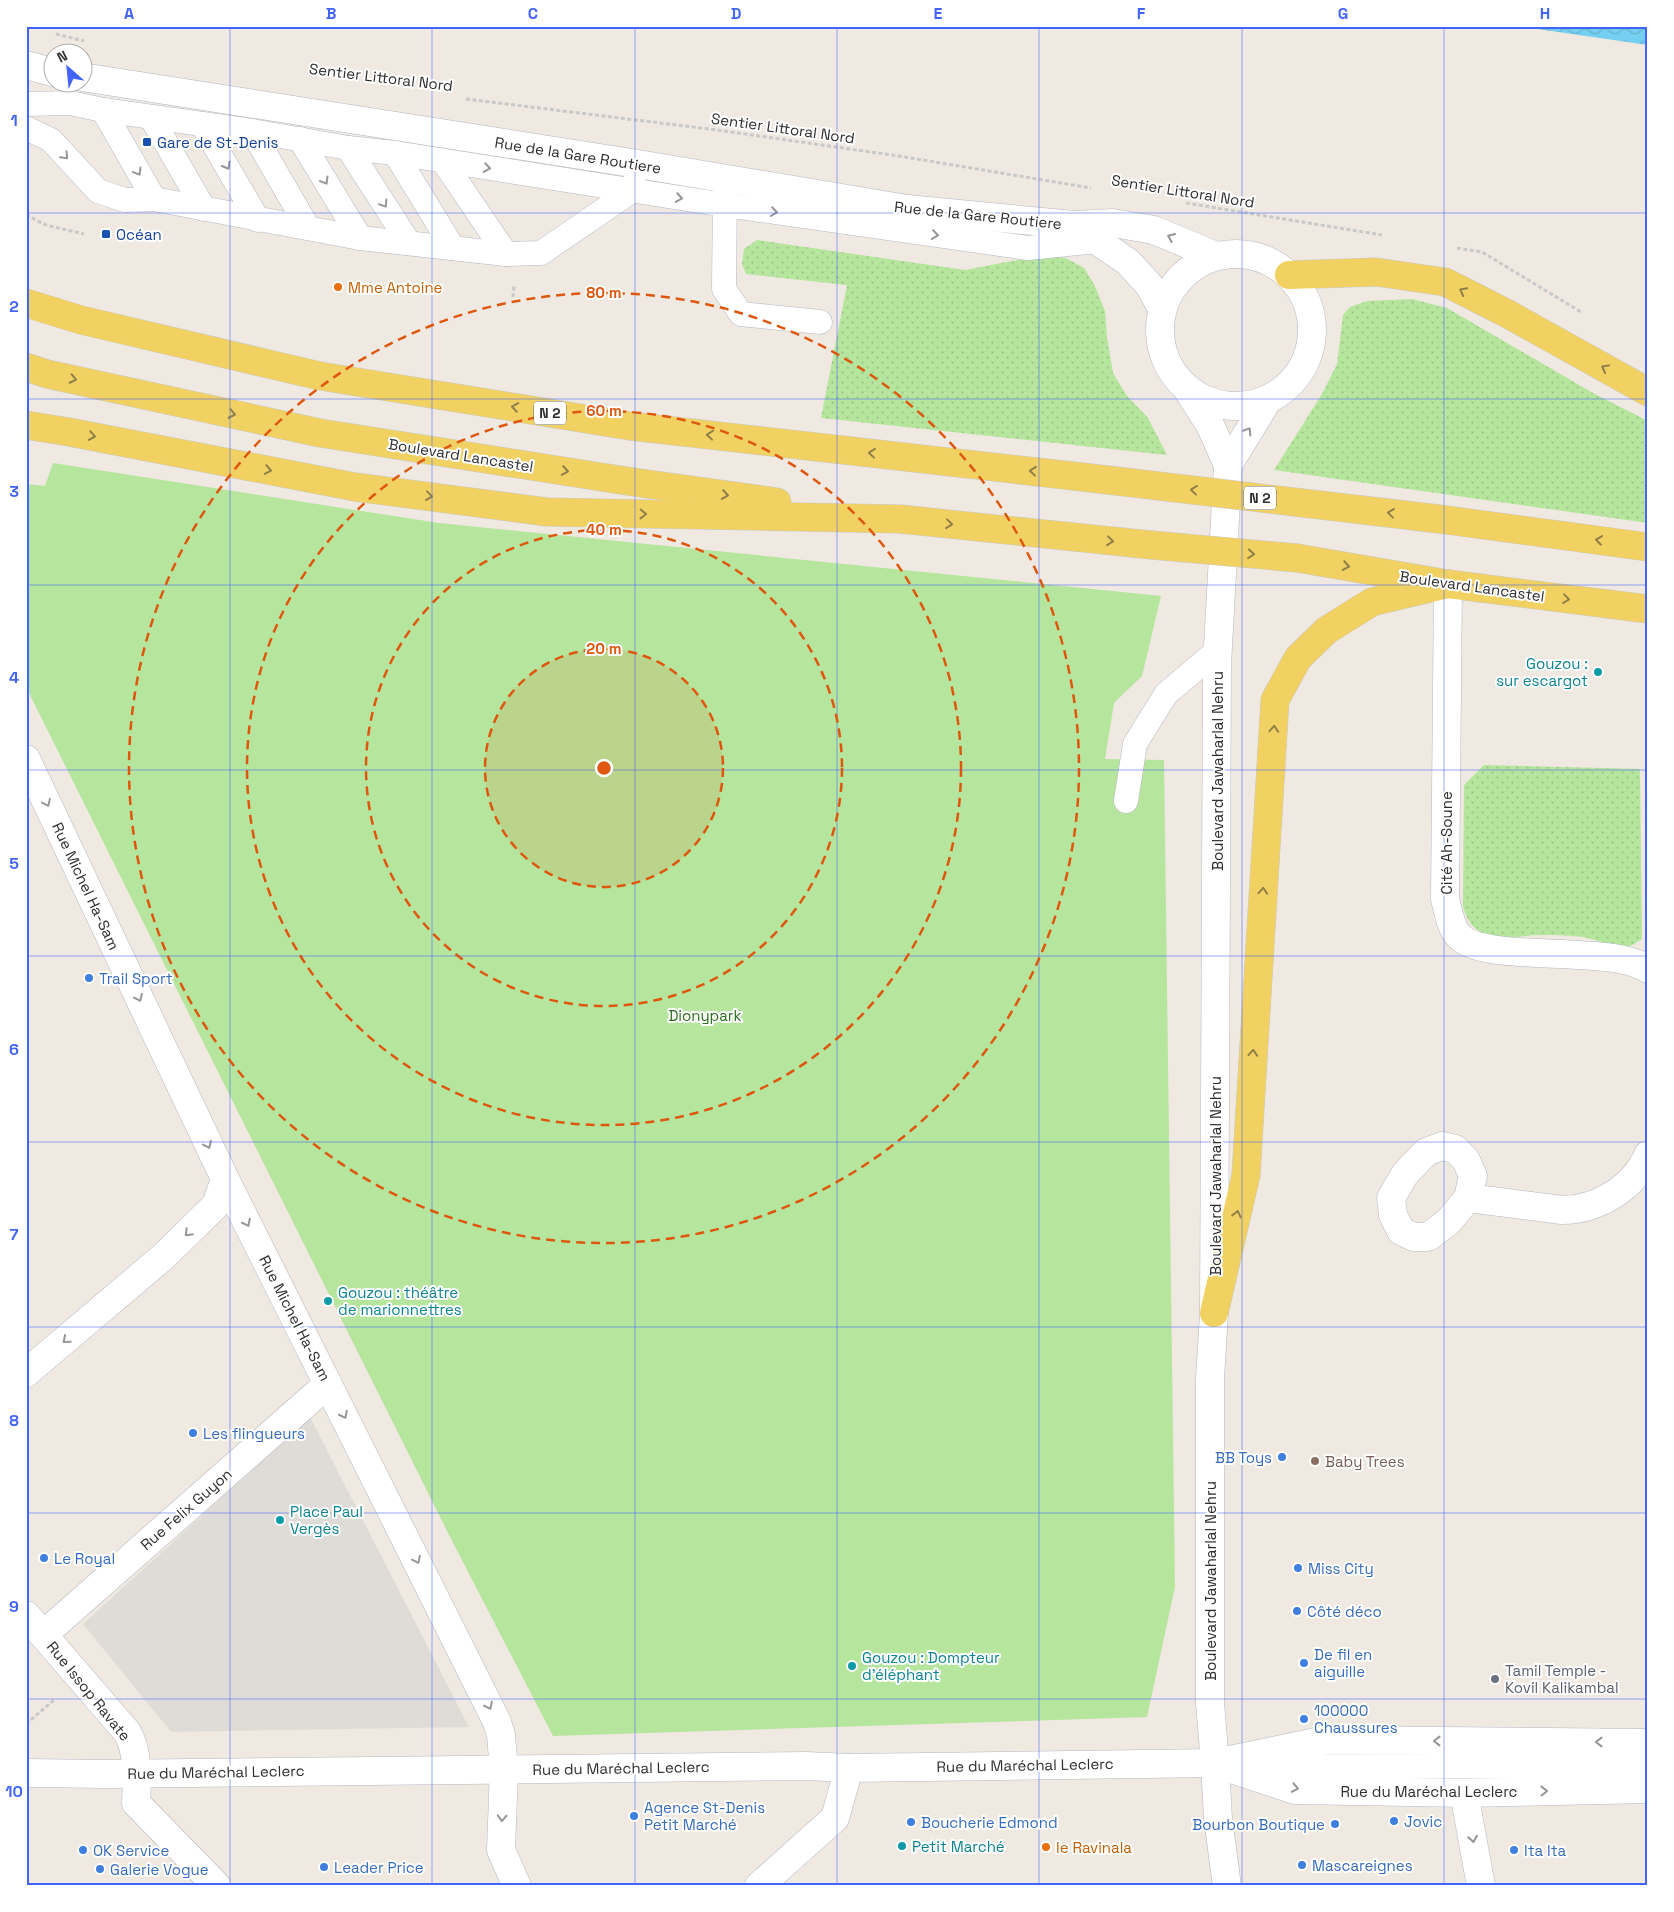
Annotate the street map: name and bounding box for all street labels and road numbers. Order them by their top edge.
street label: Sentier Littoral Nord [308,59,454,95]
street label: Sentier Littoral Nord [710,109,856,147]
street label: Rue de la Gare Routiere [493,132,663,178]
street label: Sentier Littoral Nord [1110,170,1256,212]
street label: Rue de la Gare Routiere [893,197,1063,233]
road number: N 2 [534,402,566,424]
street label: Boulevard Lancastel [387,434,535,476]
road number: N 2 [1244,486,1276,509]
street label: Boulevard Lancastel [1398,566,1546,606]
street label: Boulevard Jawaharlal Nehru [1208,671,1227,871]
street label: Cité Ah-Soune [1437,791,1456,895]
street label: Rue Michel Ha-Sam [48,819,124,953]
street label: Boulevard Jawaharlal Nehru [1206,1076,1225,1276]
street label: Rue Michel Ha-Sam [255,1252,335,1384]
street label: Rue Felix Guyon [136,1464,236,1554]
street label: Boulevard Jawaharlal Nehru [1201,1481,1220,1681]
street label: Rue Issop Ravate [43,1637,135,1745]
street label: Rue du Maréchal Leclerc [936,1754,1114,1776]
street label: Rue du Maréchal Leclerc [532,1757,710,1779]
street label: Rue du Maréchal Leclerc [127,1761,305,1783]
street label: Rue du Maréchal Leclerc [1340,1782,1518,1801]

